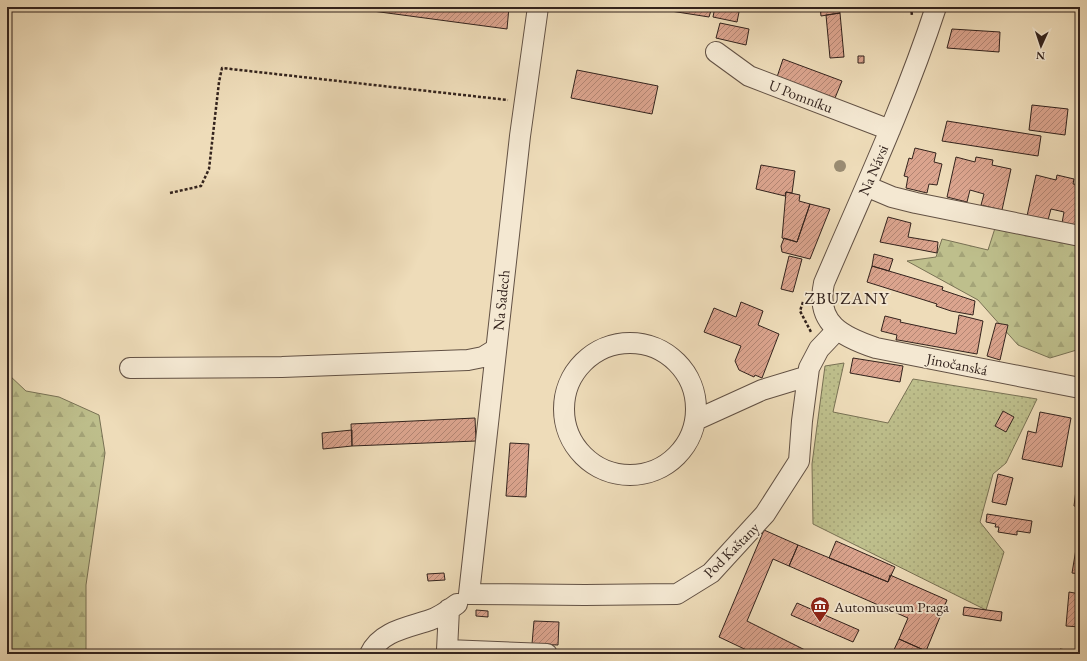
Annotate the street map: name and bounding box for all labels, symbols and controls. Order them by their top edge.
north arrow [1021,26,1061,66]
text: N [1036,49,1045,63]
street label: U Pomníku [766,75,836,117]
street label: Na Návsi [854,141,892,198]
street label: Na Sadech [488,268,514,331]
district label: ZBUZANY [804,287,890,309]
street label: Jinočanská [923,348,989,379]
street label: Pod Kaštany [699,518,763,582]
museum icon: Automuseum Praga [809,595,831,623]
place label: Automuseum Praga [833,597,949,616]

